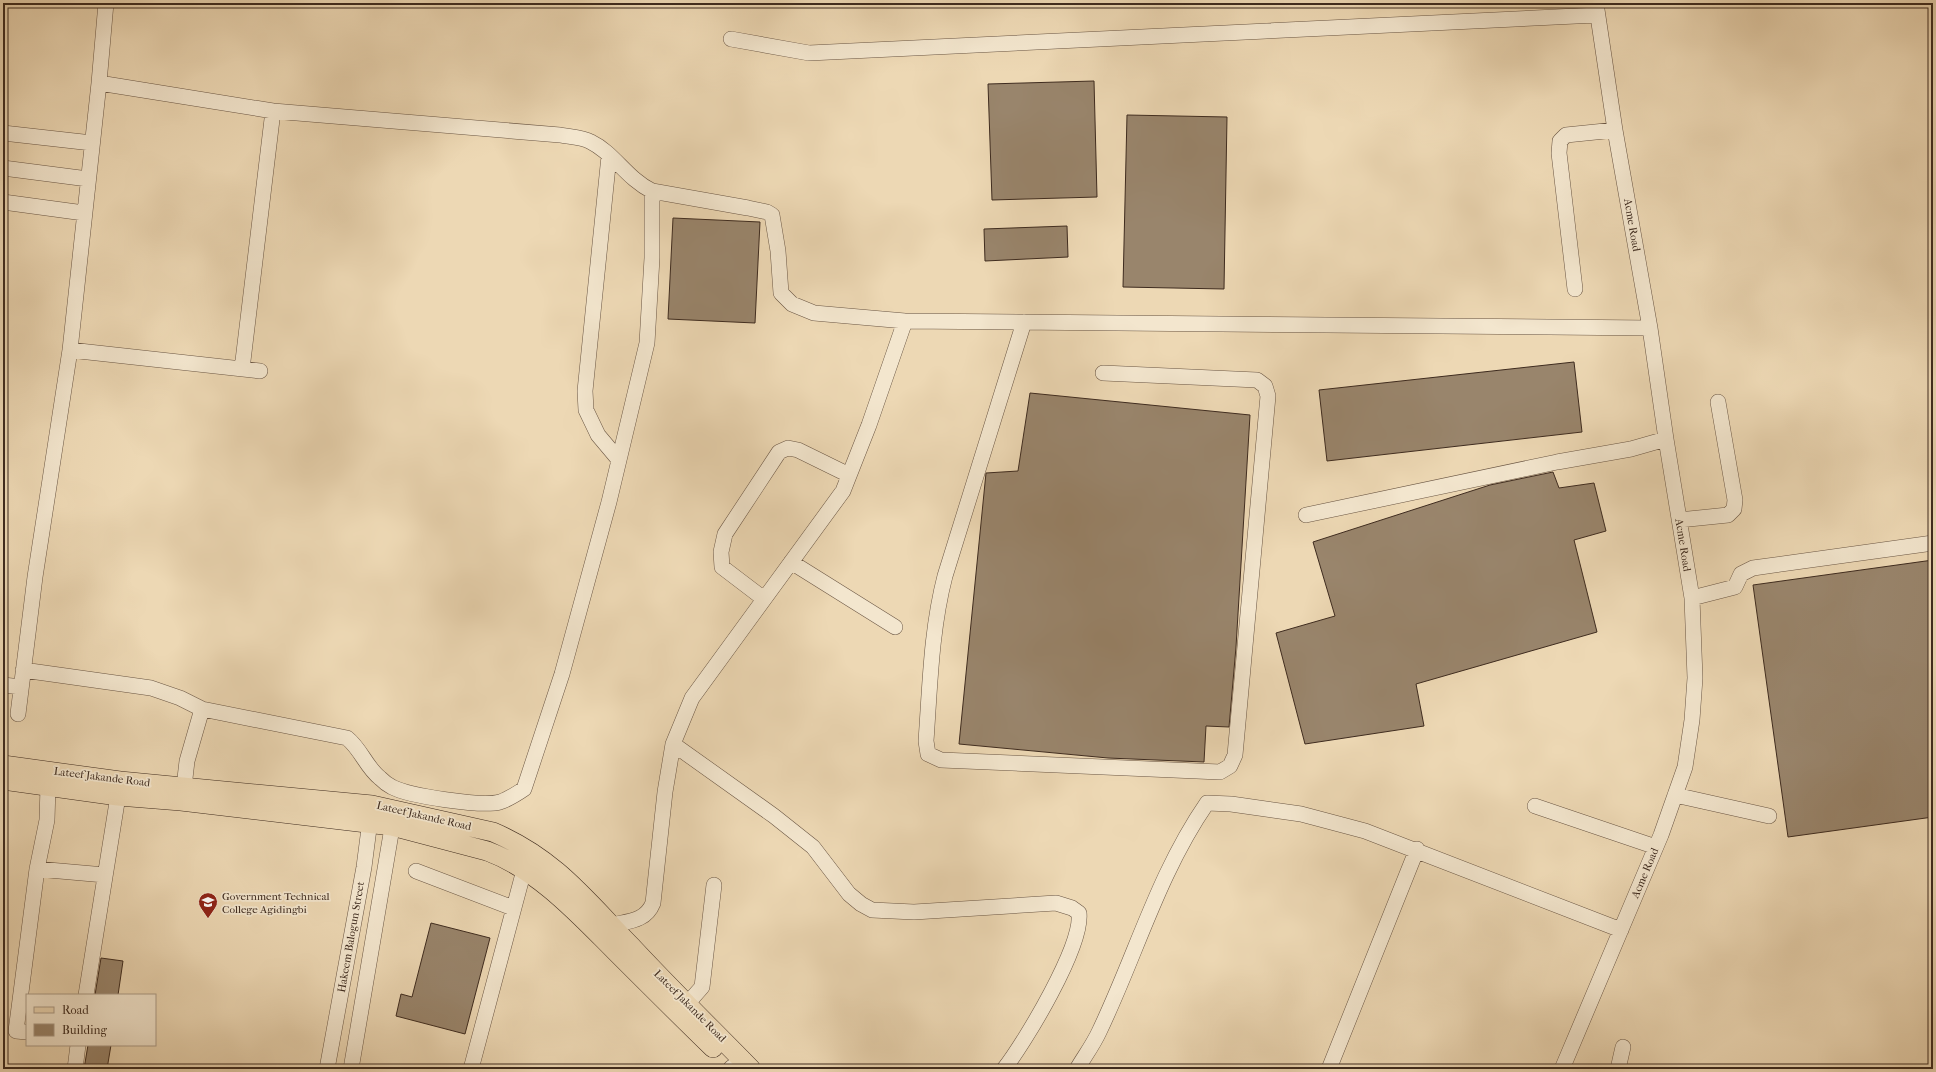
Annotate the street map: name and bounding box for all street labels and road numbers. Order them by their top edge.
street label: Acme Road [1621,197,1643,253]
street label: Acme Road [1672,517,1694,573]
street label: Lateef Jakande Road [53,765,152,789]
street label: Lateef Jakande Road [375,799,474,833]
street label: Acme Road [1628,845,1662,901]
street label: Hakeem Balogun Street [335,880,367,994]
street label: Lateef Jakande Road [651,967,730,1046]

